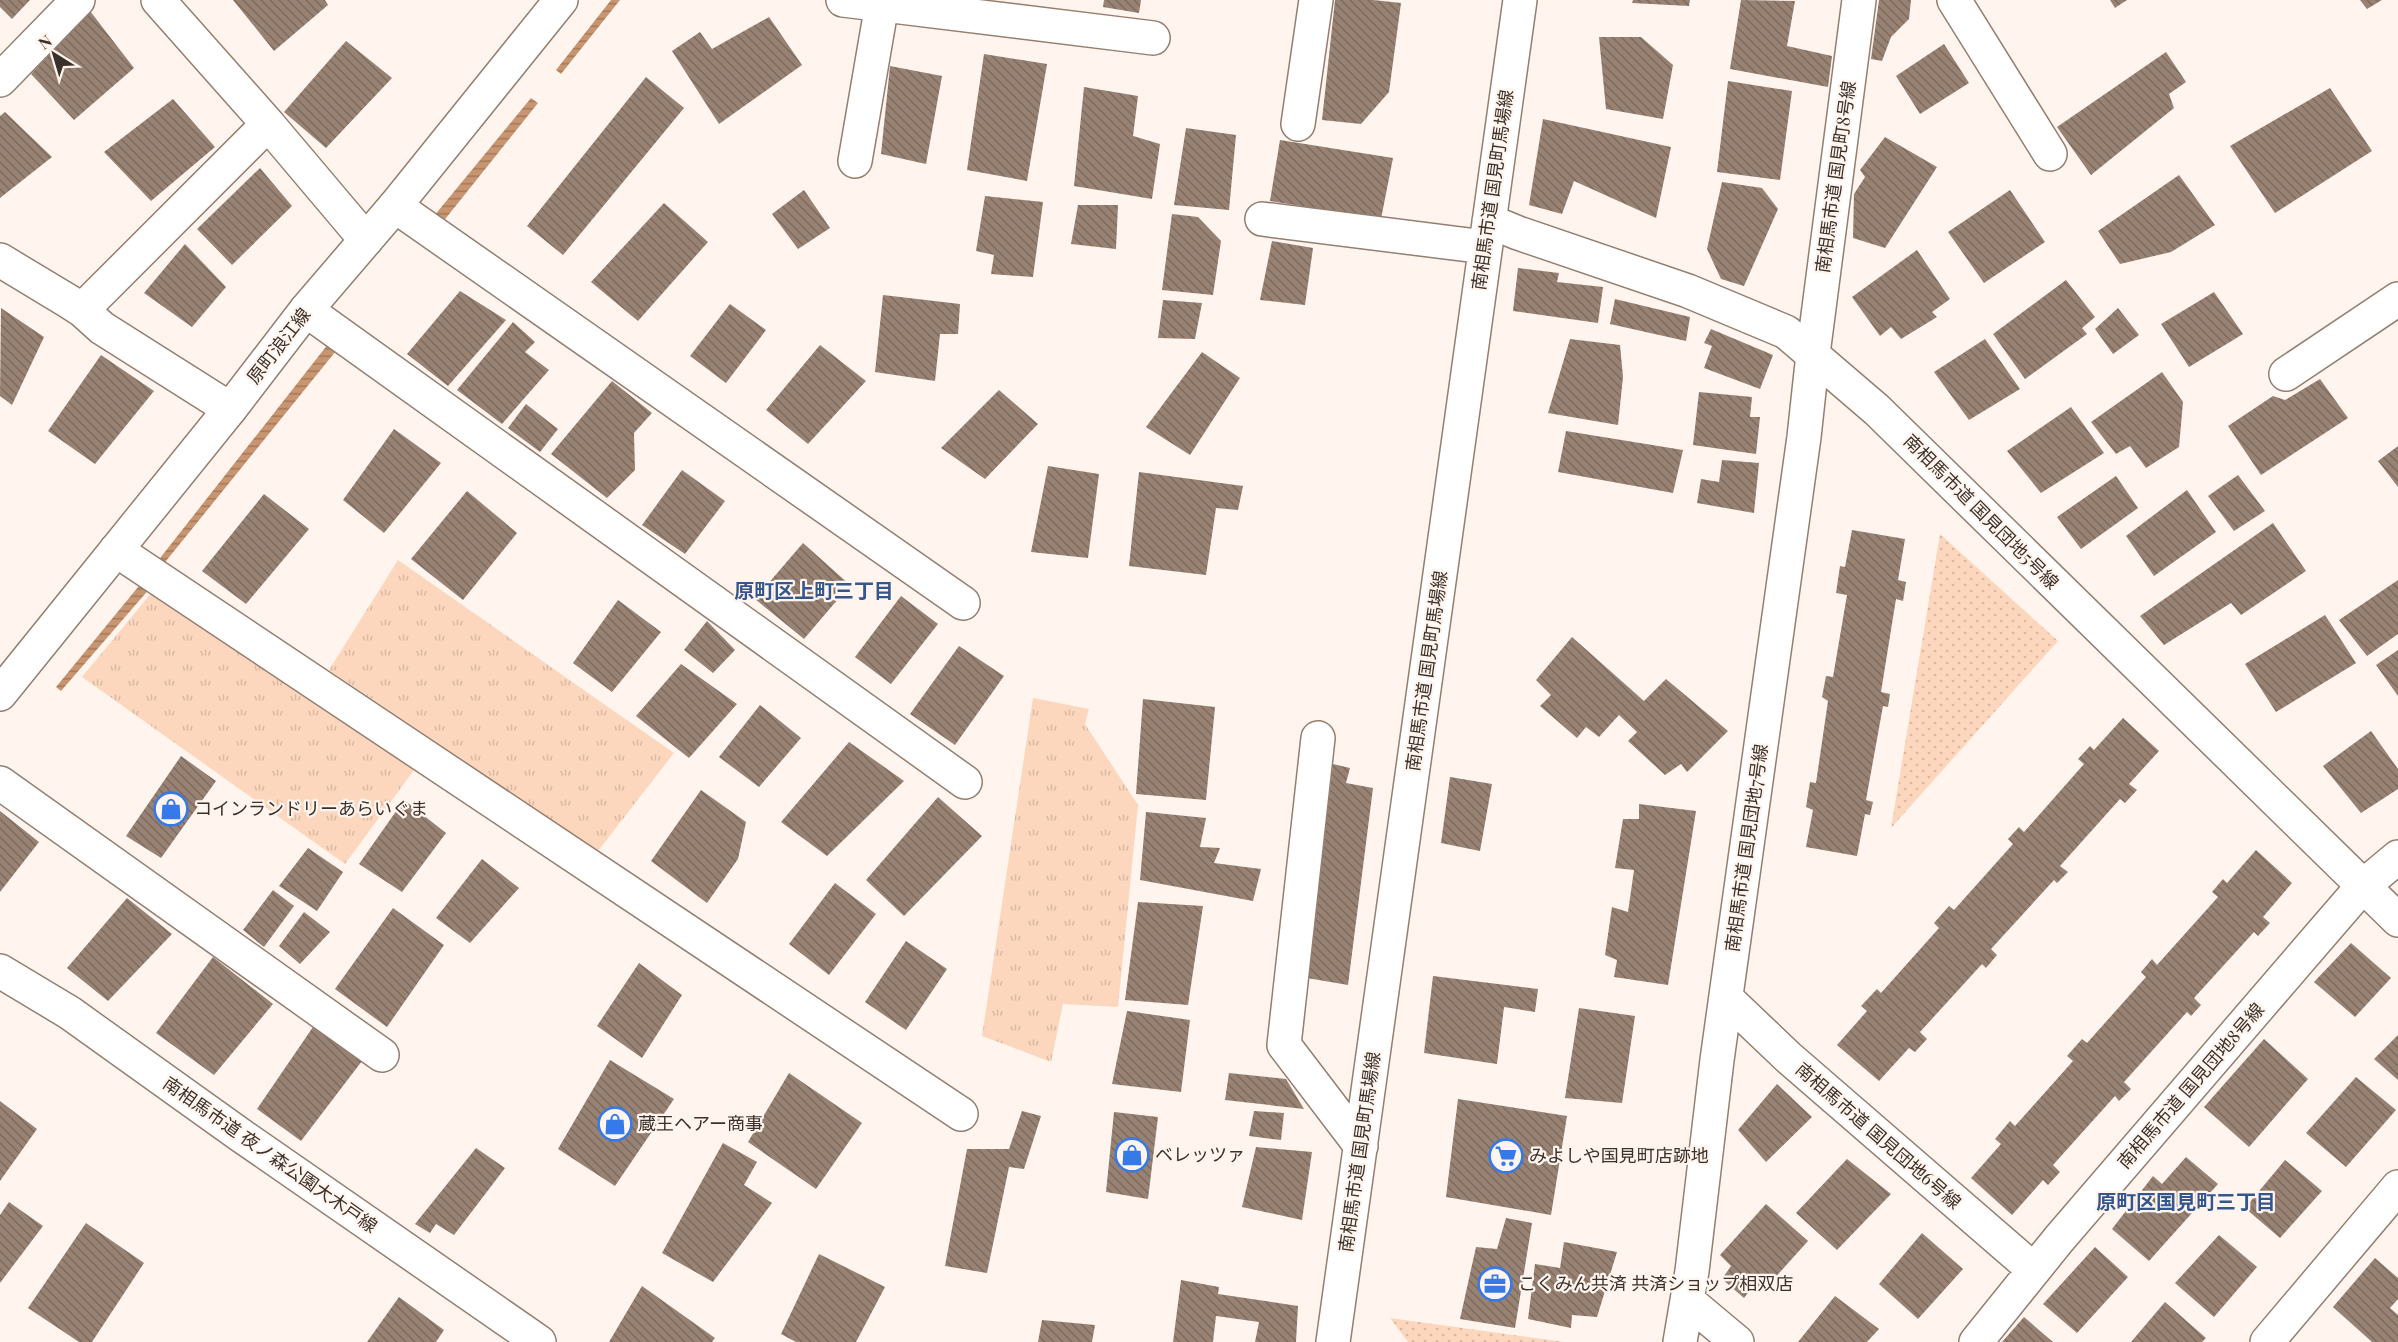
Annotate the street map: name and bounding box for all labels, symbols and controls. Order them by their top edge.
north arrow [24,24,84,84]
text: N [34,29,56,53]
street label: 南相馬市道 国見町8号線 [1810,79,1860,275]
street label: 南相馬市道 国見町馬場線 [1466,88,1518,292]
street label: 原町浪江線 [241,303,315,388]
street label: 南相馬市道 国見団地5号線 [1899,429,2064,594]
street label: 南相馬市道 国見町馬場線 [1400,569,1452,773]
district label: 原町区上町三丁目 [734,576,894,603]
street label: 南相馬市道 国見団地7号線 [1720,742,1772,953]
shop icon: コインランドリーあらいぐま [153,791,189,827]
place label: コインランドリーあらいぐま [194,796,428,820]
street label: 南相馬市道 国見団地8号線 [2112,998,2269,1173]
street label: 南相馬市道 国見町馬場線 [1333,1050,1385,1254]
street label: 南相馬市道 国見団地6号線 [1791,1057,1966,1214]
street label: 南相馬市道 夜ノ森公園大木戸線 [159,1071,383,1238]
shop icon: 蔵王ヘアー商事 [597,1106,633,1142]
place label: 蔵王ヘアー商事 [638,1111,763,1135]
shop icon: ベレッツァ [1114,1137,1150,1173]
supermarket icon: みよしや国見町店跡地 [1488,1138,1524,1174]
place label: ベレッツァ [1155,1142,1245,1166]
place label: みよしや国見町店跡地 [1529,1143,1709,1167]
district label: 原町区国見町三丁目 [2096,1187,2276,1214]
office icon: こくみん共済 共済ショップ相双店 [1477,1266,1513,1302]
place label: こくみん共済 共済ショップ相双店 [1518,1271,1793,1295]

